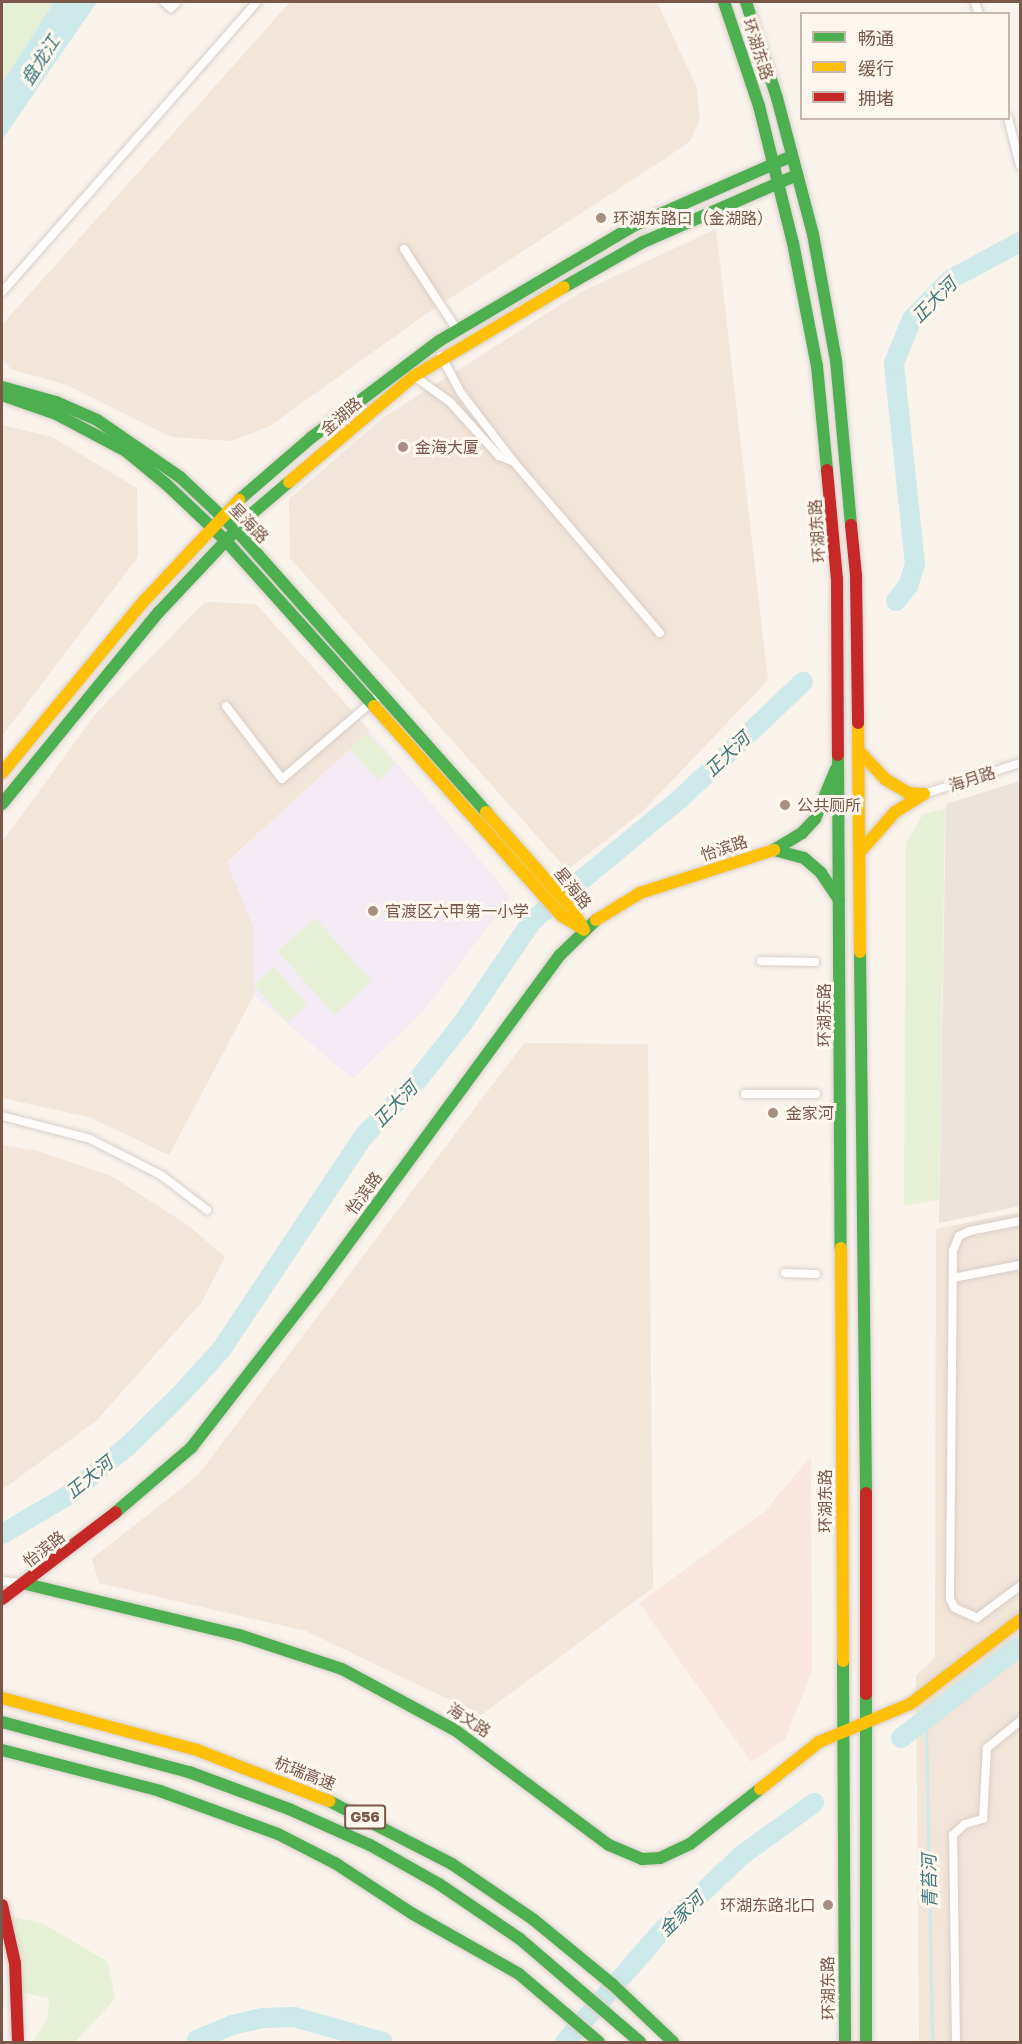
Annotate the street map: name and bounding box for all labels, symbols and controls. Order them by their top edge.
legend [800,12,1010,120]
street label: 环湖东路 [739,16,777,82]
text: 畅通 [858,27,894,49]
water label: 盘龙江 [16,31,64,89]
text: 缓行 [858,57,894,79]
text: 拥堵 [858,87,894,109]
place label: 环湖东路口（金湖路） [613,208,773,228]
marker: 环湖东路口（金湖路） [594,211,608,225]
water label: 正大河 [907,273,961,327]
street label: 金湖路 [317,393,365,439]
place label: 金海大厦 [415,437,479,457]
marker: 金海大厦 [396,440,410,454]
street label: 环湖东路 [805,498,829,564]
street label: 星海路 [225,499,273,547]
water label: 正大河 [700,727,754,781]
street label: 海月路 [946,762,998,796]
place label: 公共厕所 [797,795,861,815]
marker: 公共厕所 [778,798,792,812]
street label: 怡滨路 [698,831,750,865]
street label: 星海路 [550,863,596,913]
place label: 官渡区六甲第一小学 [385,901,529,921]
marker: 官渡区六甲第一小学 [366,904,380,918]
street label: 环湖东路 [814,983,834,1047]
water label: 正大河 [368,1077,422,1131]
place label: 金家河 [786,1103,834,1123]
marker: 金家河 [764,1104,782,1122]
street label: 怡滨路 [342,1168,386,1218]
water label: 正大河 [61,1452,117,1502]
street label: 环湖东路 [815,1469,835,1533]
street label: 怡滨路 [19,1527,69,1571]
street label: 海文路 [444,1699,494,1741]
street label: 杭瑞高速 [272,1752,338,1794]
road number: G56 [344,1805,386,1829]
water label: 青苔河 [918,1854,940,1908]
water label: 金家河 [654,1887,708,1941]
place label: 环湖东路北口 [720,1895,816,1915]
marker: 环湖东路北口 [821,1898,835,1912]
street label: 环湖东路 [818,1956,838,2020]

